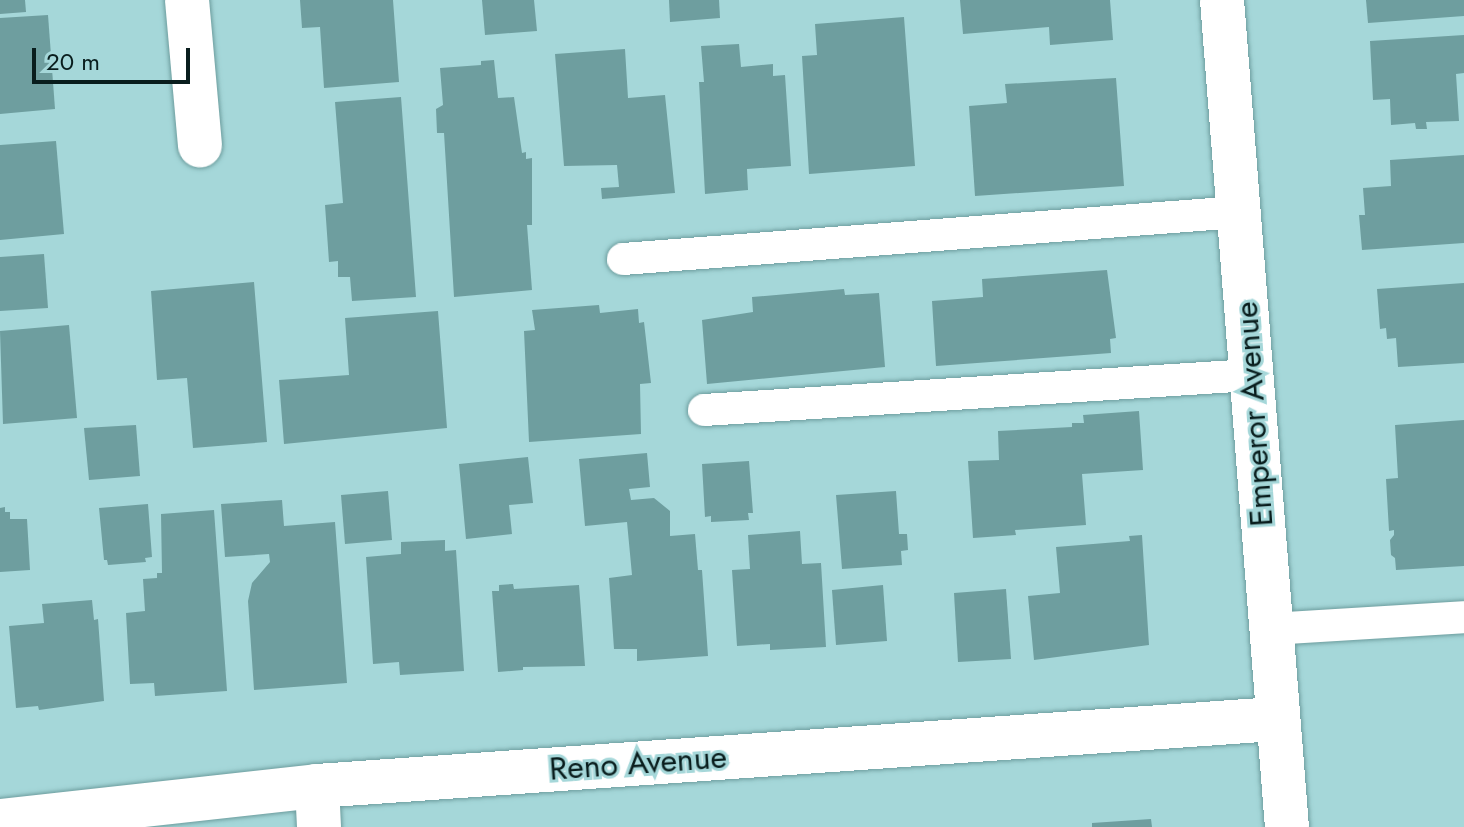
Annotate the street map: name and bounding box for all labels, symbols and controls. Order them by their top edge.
scale bar [36,32,194,82]
text: 20 m [46,44,100,79]
street label: Emperor Avenue [1227,300,1281,528]
street label: Reno Avenue [548,738,728,788]

